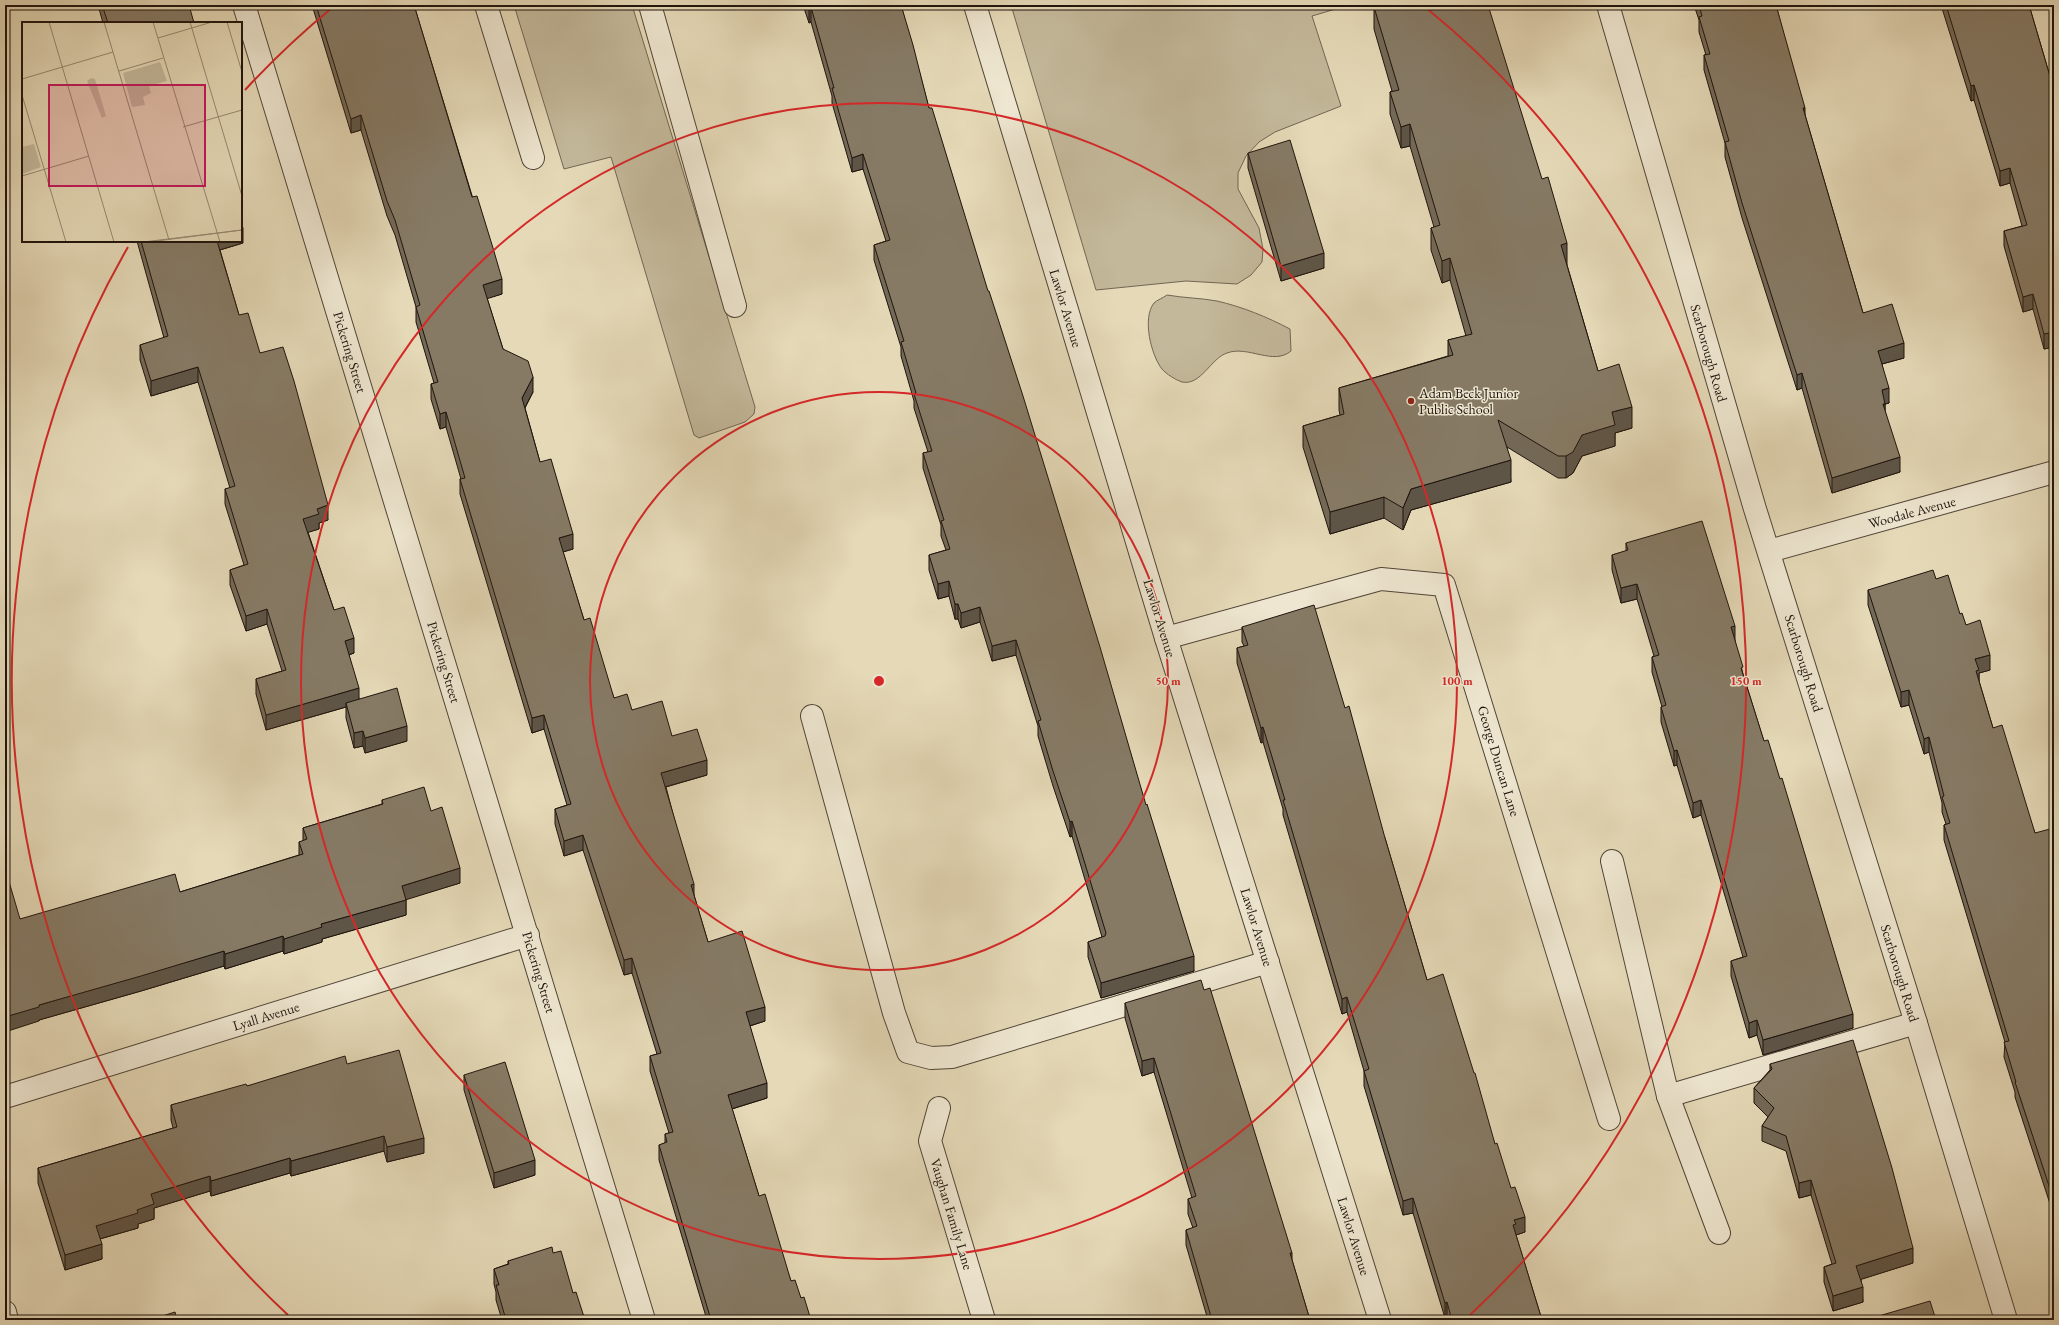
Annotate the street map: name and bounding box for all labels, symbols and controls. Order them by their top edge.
inset map [22,22,242,242]
street label: Lawlor Avenue [1046,267,1087,350]
street label: Scarborough Road [1686,302,1732,405]
street label: Pickering Street [329,309,371,395]
place label: Adam Beck Junior Public School [1418,384,1519,418]
marker: Adam Beck Junior Public School [1406,396,1416,406]
street label: Woodale Avenue [1866,492,1958,532]
street label: Lawlor Avenue [1140,577,1181,660]
street label: Scarborough Road [1781,612,1828,715]
street label: Pickering Street [423,619,465,705]
text: 50 m [1155,673,1181,689]
text: 100 m [1441,673,1473,689]
text: 150 m [1730,673,1762,689]
centre of rings [872,674,886,688]
street label: George Duncan Lane [1474,704,1525,819]
street label: Lawlor Avenue [1237,886,1278,969]
street label: Scarborough Road [1877,922,1924,1025]
street label: Pickering Street [518,929,560,1015]
street label: Lyall Avenue [231,997,302,1035]
street label: Vaughan Family Lane [926,1156,978,1272]
street label: Lawlor Avenue [1334,1195,1375,1278]

